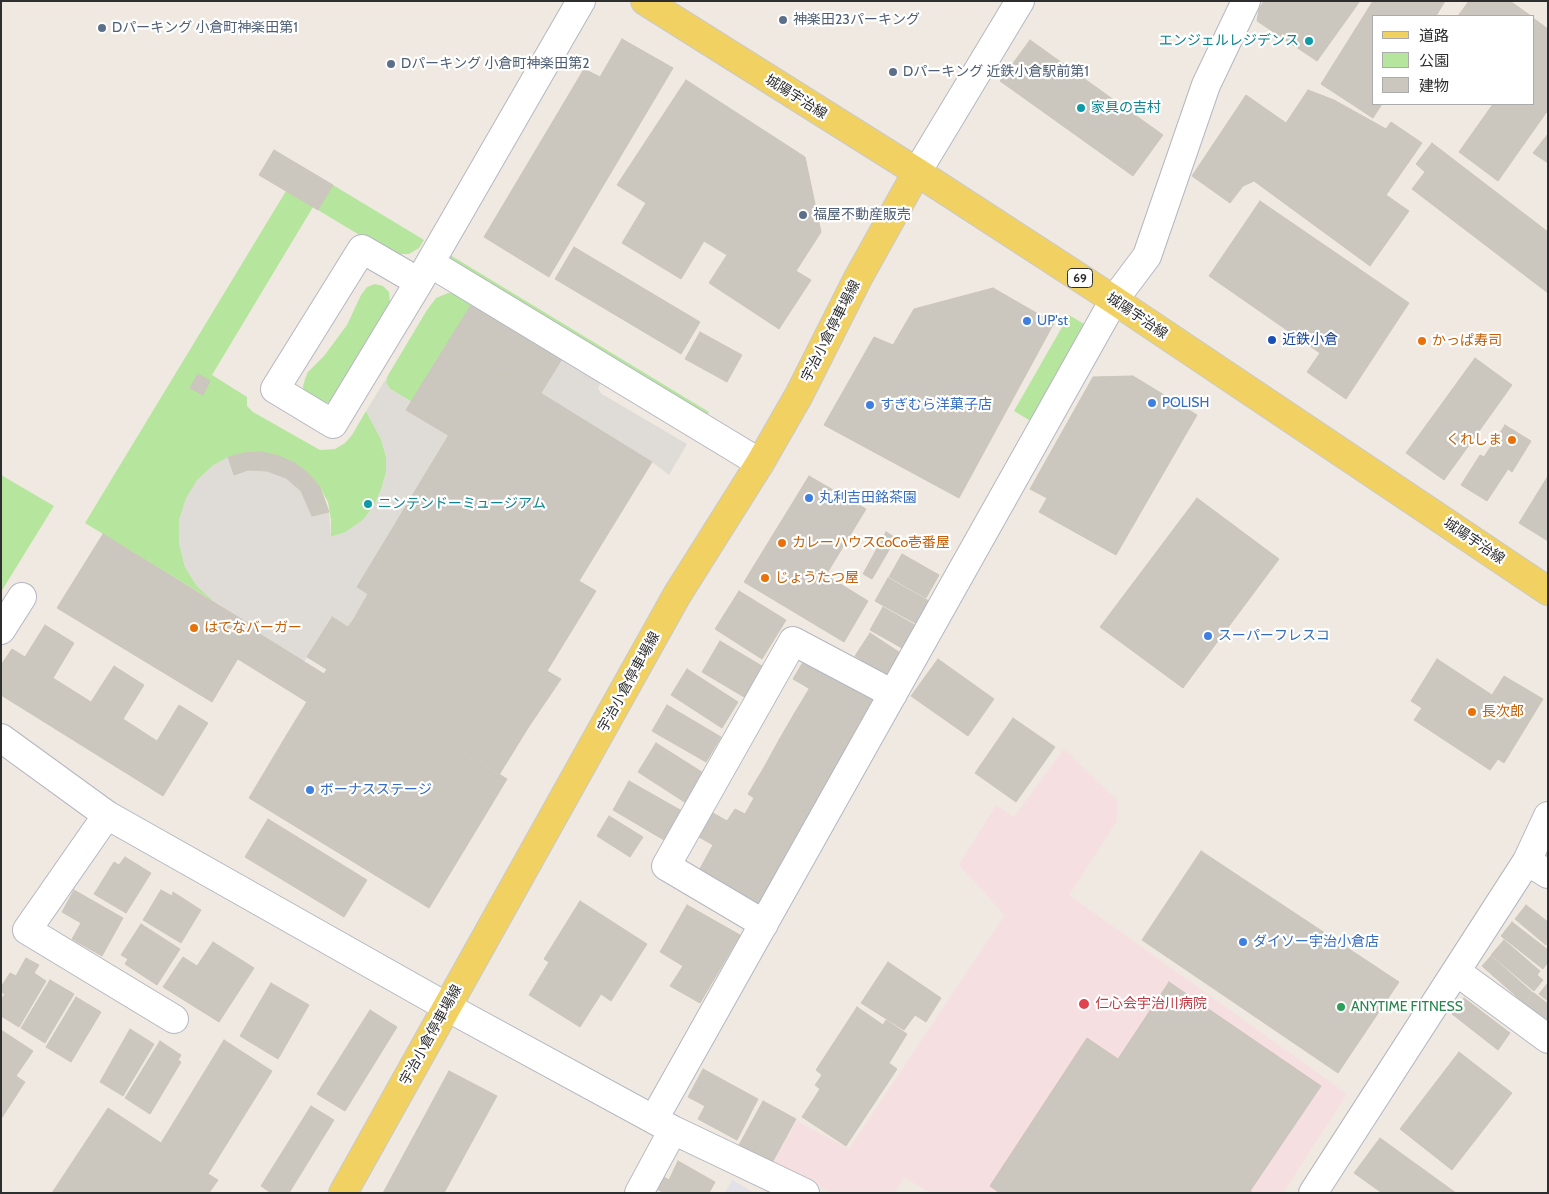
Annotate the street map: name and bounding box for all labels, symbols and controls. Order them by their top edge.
place label: 神楽田23パーキング [793,12,920,28]
marker: 神楽田23パーキング [777,14,789,26]
legend [1372,15,1534,105]
place label: Dパーキング 小倉町神楽田第1 [112,20,298,36]
marker: Dパーキング 小倉町神楽田第1 [96,22,108,34]
text: 道路 [1419,27,1449,45]
place label: エンジェルレジデンス [1159,33,1299,49]
marker: エンジェルレジデンス [1303,35,1315,47]
text: 公園 [1419,52,1449,70]
place label: Dパーキング 小倉町神楽田第2 [401,56,590,72]
marker: Dパーキング 小倉町神楽田第2 [385,58,397,70]
place label: Dパーキング 近鉄小倉駅前第1 [903,64,1089,80]
marker: Dパーキング 近鉄小倉駅前第1 [887,66,899,78]
street label: 城陽宇治線 [762,71,830,123]
text: 建物 [1419,77,1449,95]
place label: 家具の吉村 [1091,100,1161,116]
marker: 家具の吉村 [1075,102,1087,114]
place label: 福屋不動産販売 [813,207,911,223]
marker: 福屋不動産販売 [797,209,809,221]
road number: 69 [1068,268,1092,288]
street label: 宇治小倉停車場線 [798,277,864,385]
street label: 城陽宇治線 [1103,289,1171,343]
place label: UP'st [1037,313,1068,329]
marker: UP'st [1021,315,1033,327]
place label: 近鉄小倉 [1282,332,1338,348]
place label: かっぱ寿司 [1432,333,1502,349]
marker: 近鉄小倉 [1266,334,1278,346]
marker: かっぱ寿司 [1416,335,1428,347]
place label: POLISH [1162,395,1209,411]
place label: すぎむら洋菓子店 [880,397,992,413]
marker: POLISH [1146,397,1158,409]
marker: すぎむら洋菓子店 [864,399,876,411]
place label: くれしま [1446,432,1502,448]
marker: くれしま [1506,434,1518,446]
place label: 丸利吉田銘茶園 [819,490,917,506]
marker: 丸利吉田銘茶園 [803,492,815,504]
place label: ニンテンドーミュージアム [378,496,546,512]
marker: ニンテンドーミュージアム [362,498,374,510]
street label: 城陽宇治線 [1440,514,1508,568]
place label: カレーハウスCoCo壱番屋 [792,535,950,551]
marker: カレーハウスCoCo壱番屋 [776,537,788,549]
place label: じょうたつ屋 [775,570,859,586]
marker: じょうたつ屋 [759,572,771,584]
place label: はてなバーガー [204,620,302,636]
marker: はてなバーガー [188,622,200,634]
place label: スーパーフレスコ [1218,628,1330,644]
street label: 宇治小倉停車場線 [595,629,663,735]
marker: スーパーフレスコ [1202,630,1214,642]
place label: 長次郎 [1482,704,1524,720]
marker: 長次郎 [1466,706,1478,718]
place label: ボーナスステージ [320,782,432,798]
marker: ボーナスステージ [304,784,316,796]
place label: ダイソー宇治小倉店 [1253,934,1379,950]
marker: ダイソー宇治小倉店 [1237,936,1249,948]
street label: 宇治小倉停車場線 [397,982,465,1088]
place label: 仁心会宇治川病院 [1095,996,1207,1012]
marker: 仁心会宇治川病院 [1077,997,1091,1011]
place label: ANYTIME FITNESS [1351,999,1463,1015]
marker: ANYTIME FITNESS [1335,1001,1347,1013]

